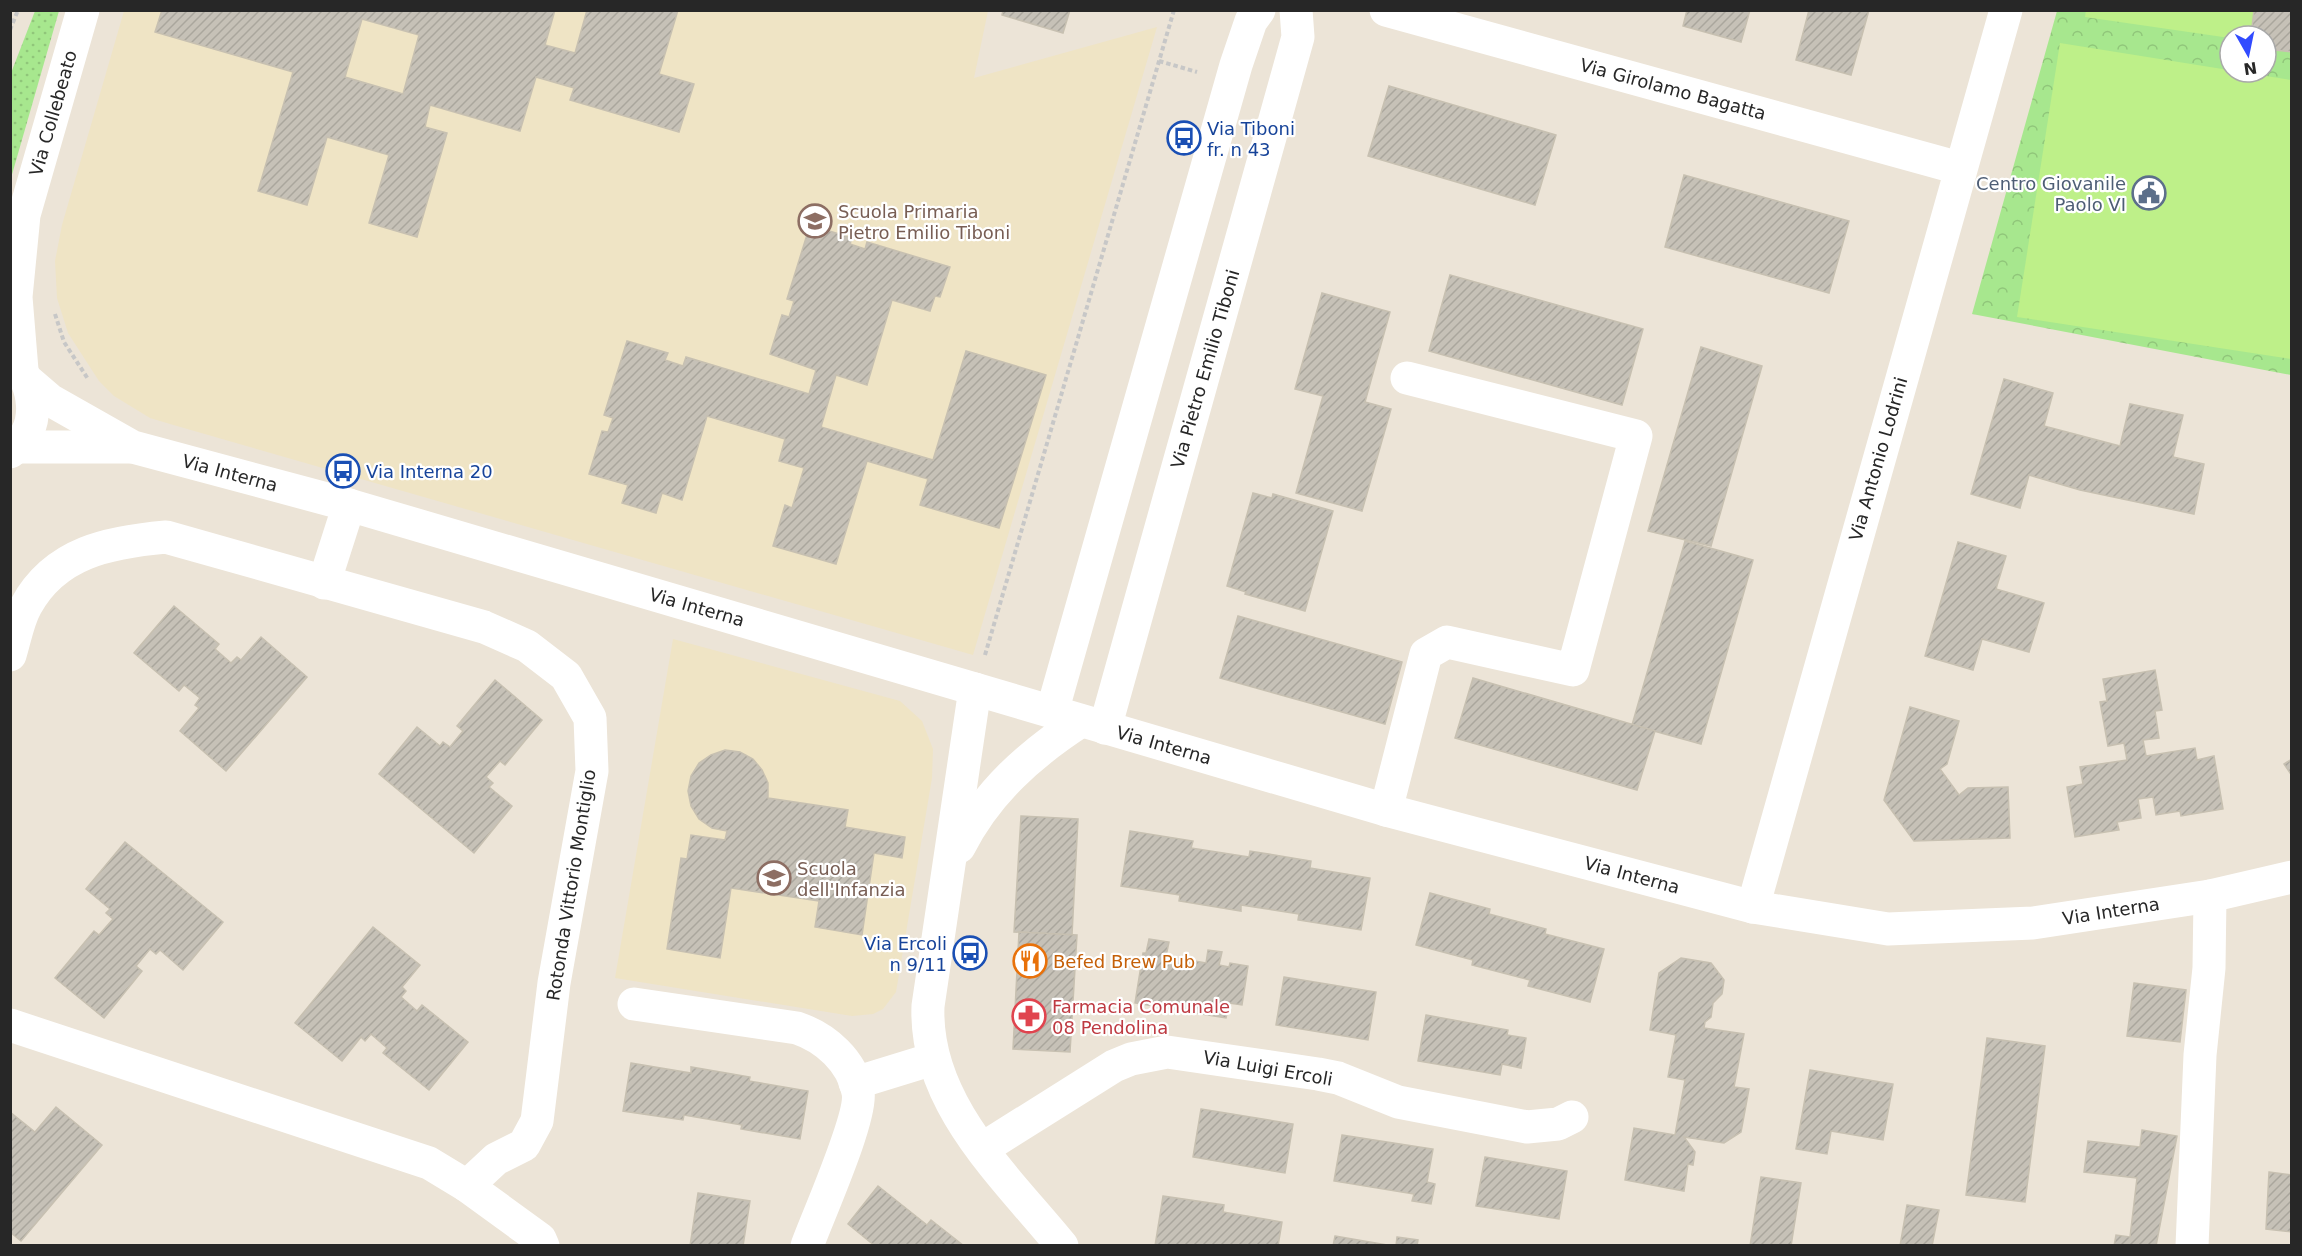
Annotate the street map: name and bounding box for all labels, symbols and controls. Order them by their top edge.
north arrow [2218,24,2278,84]
street label: Via Collebeato [25,48,81,178]
street label: Via Girolamo Bagatta [1578,54,1768,124]
text: N [2242,58,2258,79]
place label: Via Tiboni fr. n 43 [1207,118,1295,160]
bus stop icon: Via Tiboni fr. n 43 [1166,120,1202,156]
place label: Centro Giovanile Paolo VI [1976,173,2126,215]
public building icon: Centro Giovanile Paolo VI [2131,175,2167,211]
place label: Scuola Primaria Pietro Emilio Tiboni [838,201,1010,243]
school or university icon: Scuola Primaria Pietro Emilio Tiboni [797,203,833,239]
street label: Via Pietro Emilio Tiboni [1167,267,1243,471]
street label: Via Antonio Lodrini [1845,375,1911,543]
street label: Via Interna [180,450,280,496]
bus stop icon: Via Interna 20 [325,453,361,489]
place label: Via Interna 20 [366,461,493,482]
street label: Via Interna [647,583,747,631]
street label: Via Interna [1114,721,1214,769]
street label: Rotonda Vittorio Montiglio [542,768,600,1002]
street label: Via Interna [1582,852,1682,898]
place label: Scuola dell'Infanzia [797,858,905,900]
school or university icon: Scuola dell'Infanzia [756,860,792,896]
street label: Via Interna [2061,893,2161,929]
place label: Via Ercoli n 9/11 [864,933,947,975]
bus stop icon: Via Ercoli n 9/11 [952,935,988,971]
restaurant icon: Befed Brew Pub [1012,943,1048,979]
place label: Befed Brew Pub [1053,951,1195,972]
place label: Farmacia Comunale 08 Pendolina [1052,996,1230,1038]
pharmacy icon: Farmacia Comunale 08 Pendolina [1011,998,1047,1034]
street label: Via Luigi Ercoli [1202,1046,1334,1090]

